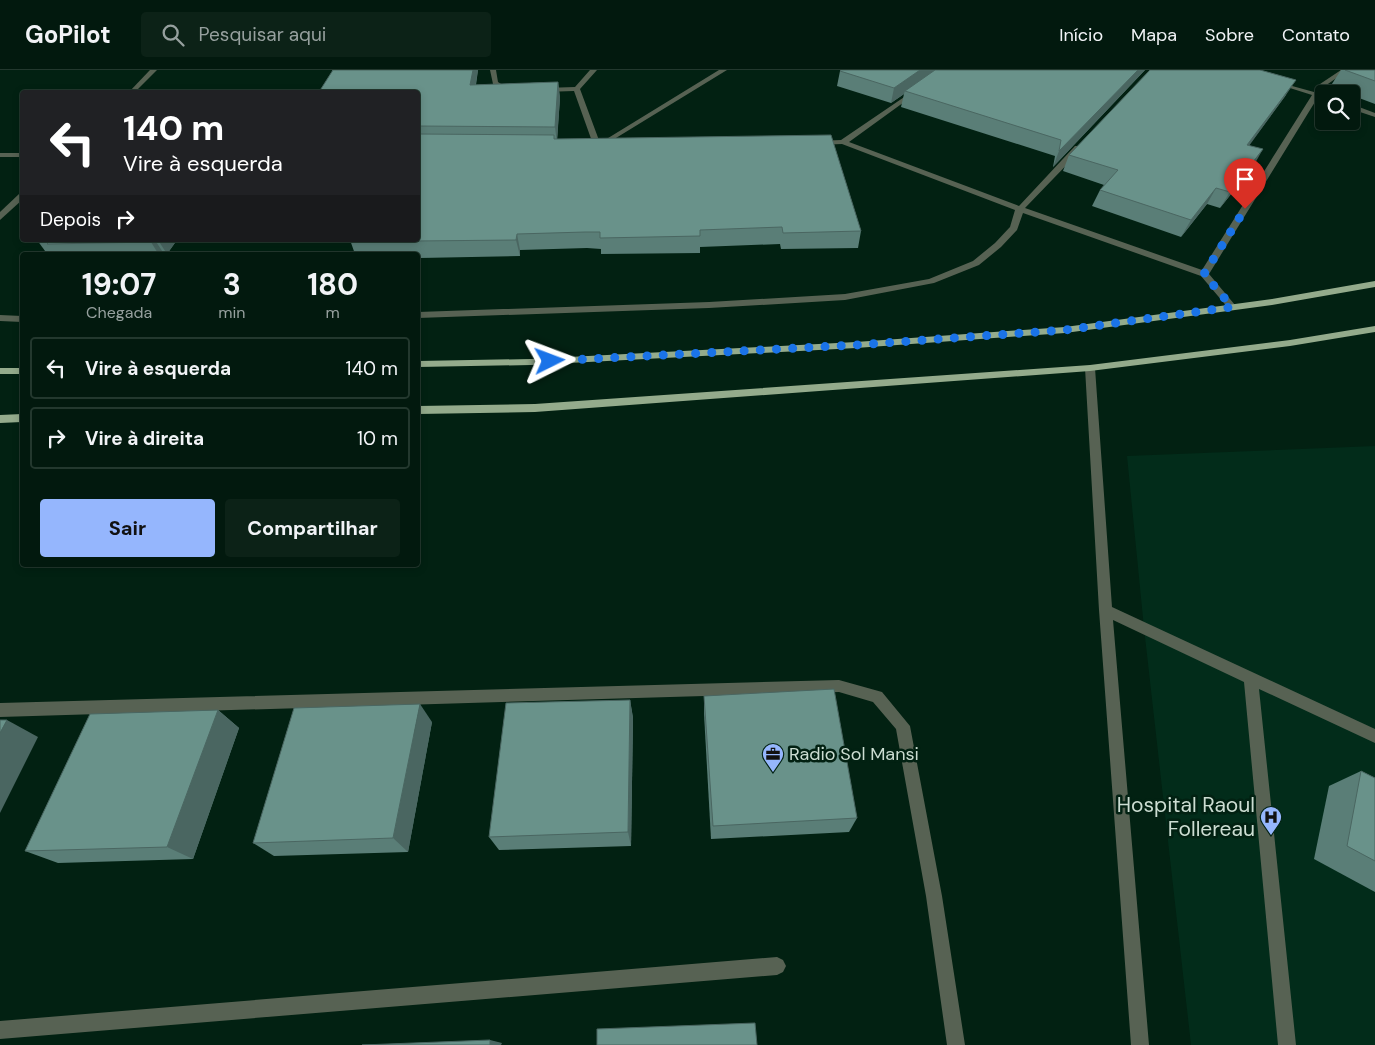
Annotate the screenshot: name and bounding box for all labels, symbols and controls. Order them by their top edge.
search box [141,12,491,57]
text: GoPilot [25,19,111,50]
icon: search [159,21,187,49]
text: Pesquisar aqui [199,22,326,47]
text: Início [1059,23,1103,47]
text: Mapa [1131,23,1177,47]
text: Sobre [1205,23,1254,47]
text: Contato [1282,23,1350,47]
map controls [1315,85,1360,130]
button: search [1315,85,1360,130]
text: 140 m [123,105,224,151]
icon: left [40,110,105,175]
text: Vire à esquerda [123,149,283,178]
pin [1224,158,1266,209]
icon: arrive [1231,165,1259,193]
icon: right [111,205,139,233]
text: Depois [40,207,101,232]
text: 19:07 [82,265,156,304]
text: 3 [223,265,241,304]
text: 180 [307,265,358,304]
text: Chegada [86,302,152,323]
text: min [218,302,245,323]
text: m [326,302,340,323]
position arrow [523,334,575,386]
icon: left [42,354,70,382]
text: Vire à esquerda [85,356,231,381]
text: 140 m [346,356,398,381]
icon: right [42,424,70,452]
text: Vire à direita [85,426,204,451]
text: 10 m [357,426,398,451]
button: Sair [40,499,215,557]
button: Compartilhar [225,499,400,557]
office icon: Radio Sol Mansi [761,742,785,773]
place label: Radio Sol Mansi [789,742,919,766]
place label: Hospital Raoul Follereau [1117,791,1255,843]
hospital icon: Hospital Raoul Follereau [1259,805,1283,836]

